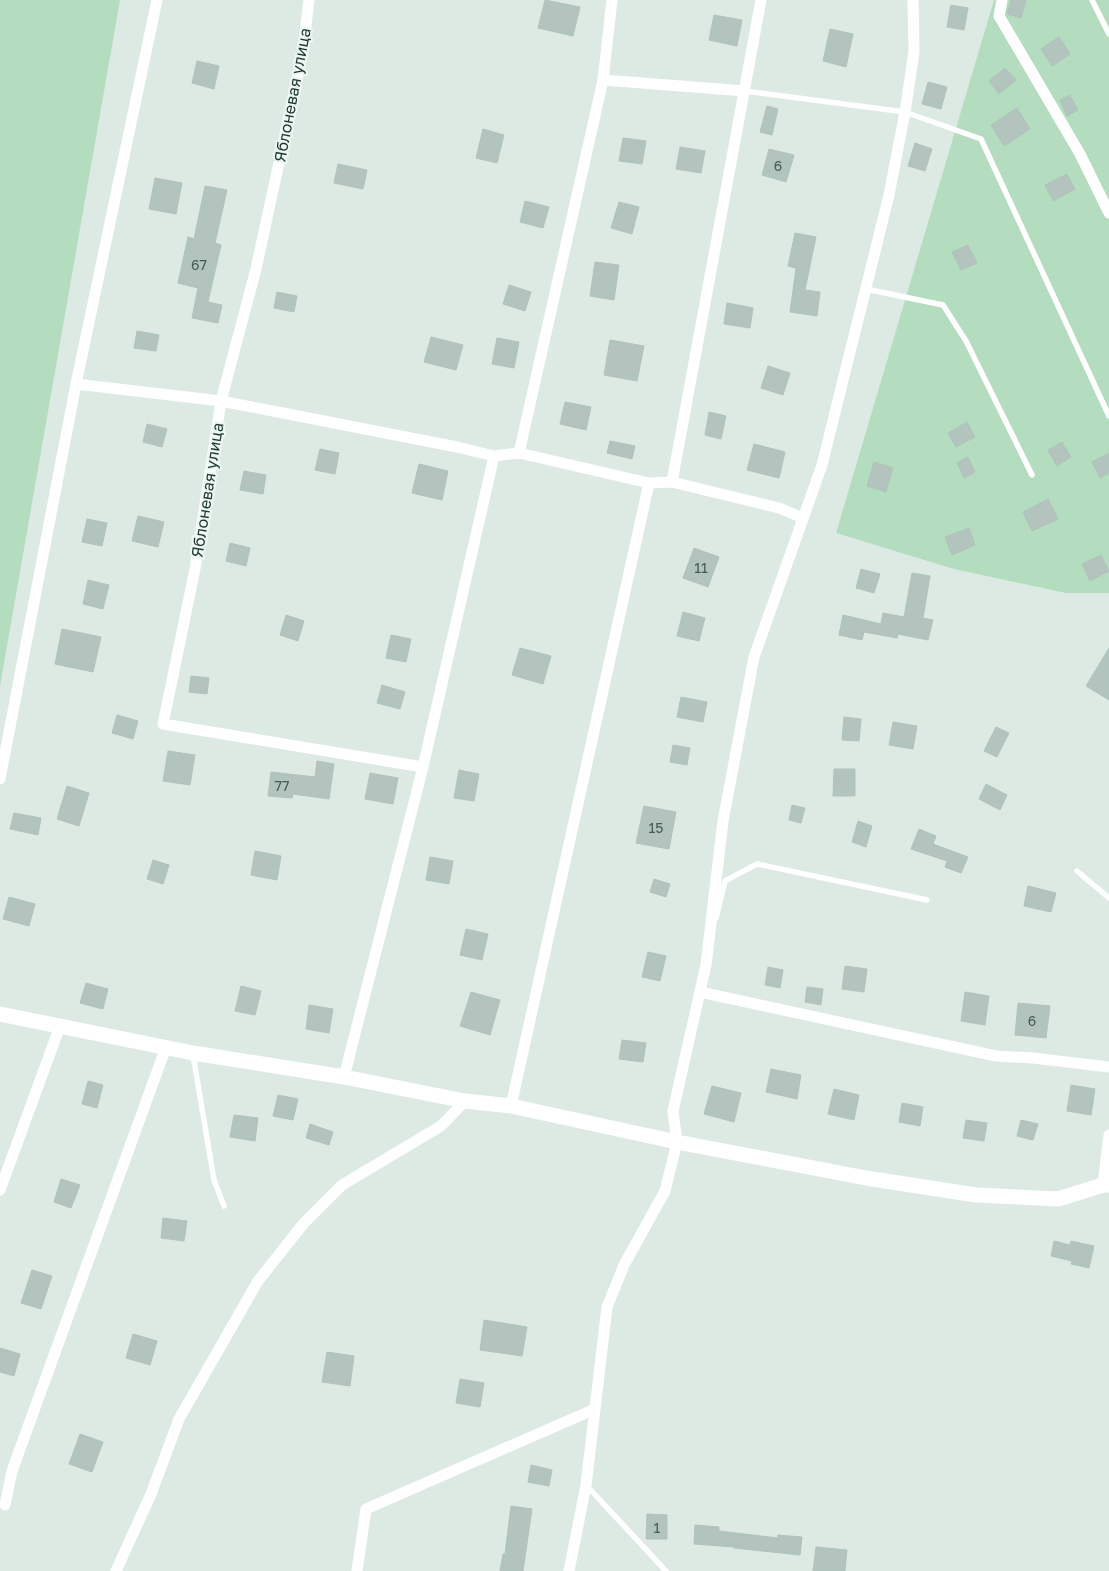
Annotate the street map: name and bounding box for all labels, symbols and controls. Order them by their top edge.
street label: Яблоневая улица [269,26,315,164]
house number: 6 [774,157,782,174]
house number: 67 [191,256,207,273]
street label: Яблоневая улица [186,421,228,559]
house number: 11 [694,559,708,576]
house number: 77 [275,777,289,794]
house number: 15 [649,819,663,836]
house number: 6 [1028,1012,1036,1029]
house number: 1 [654,1519,661,1536]

